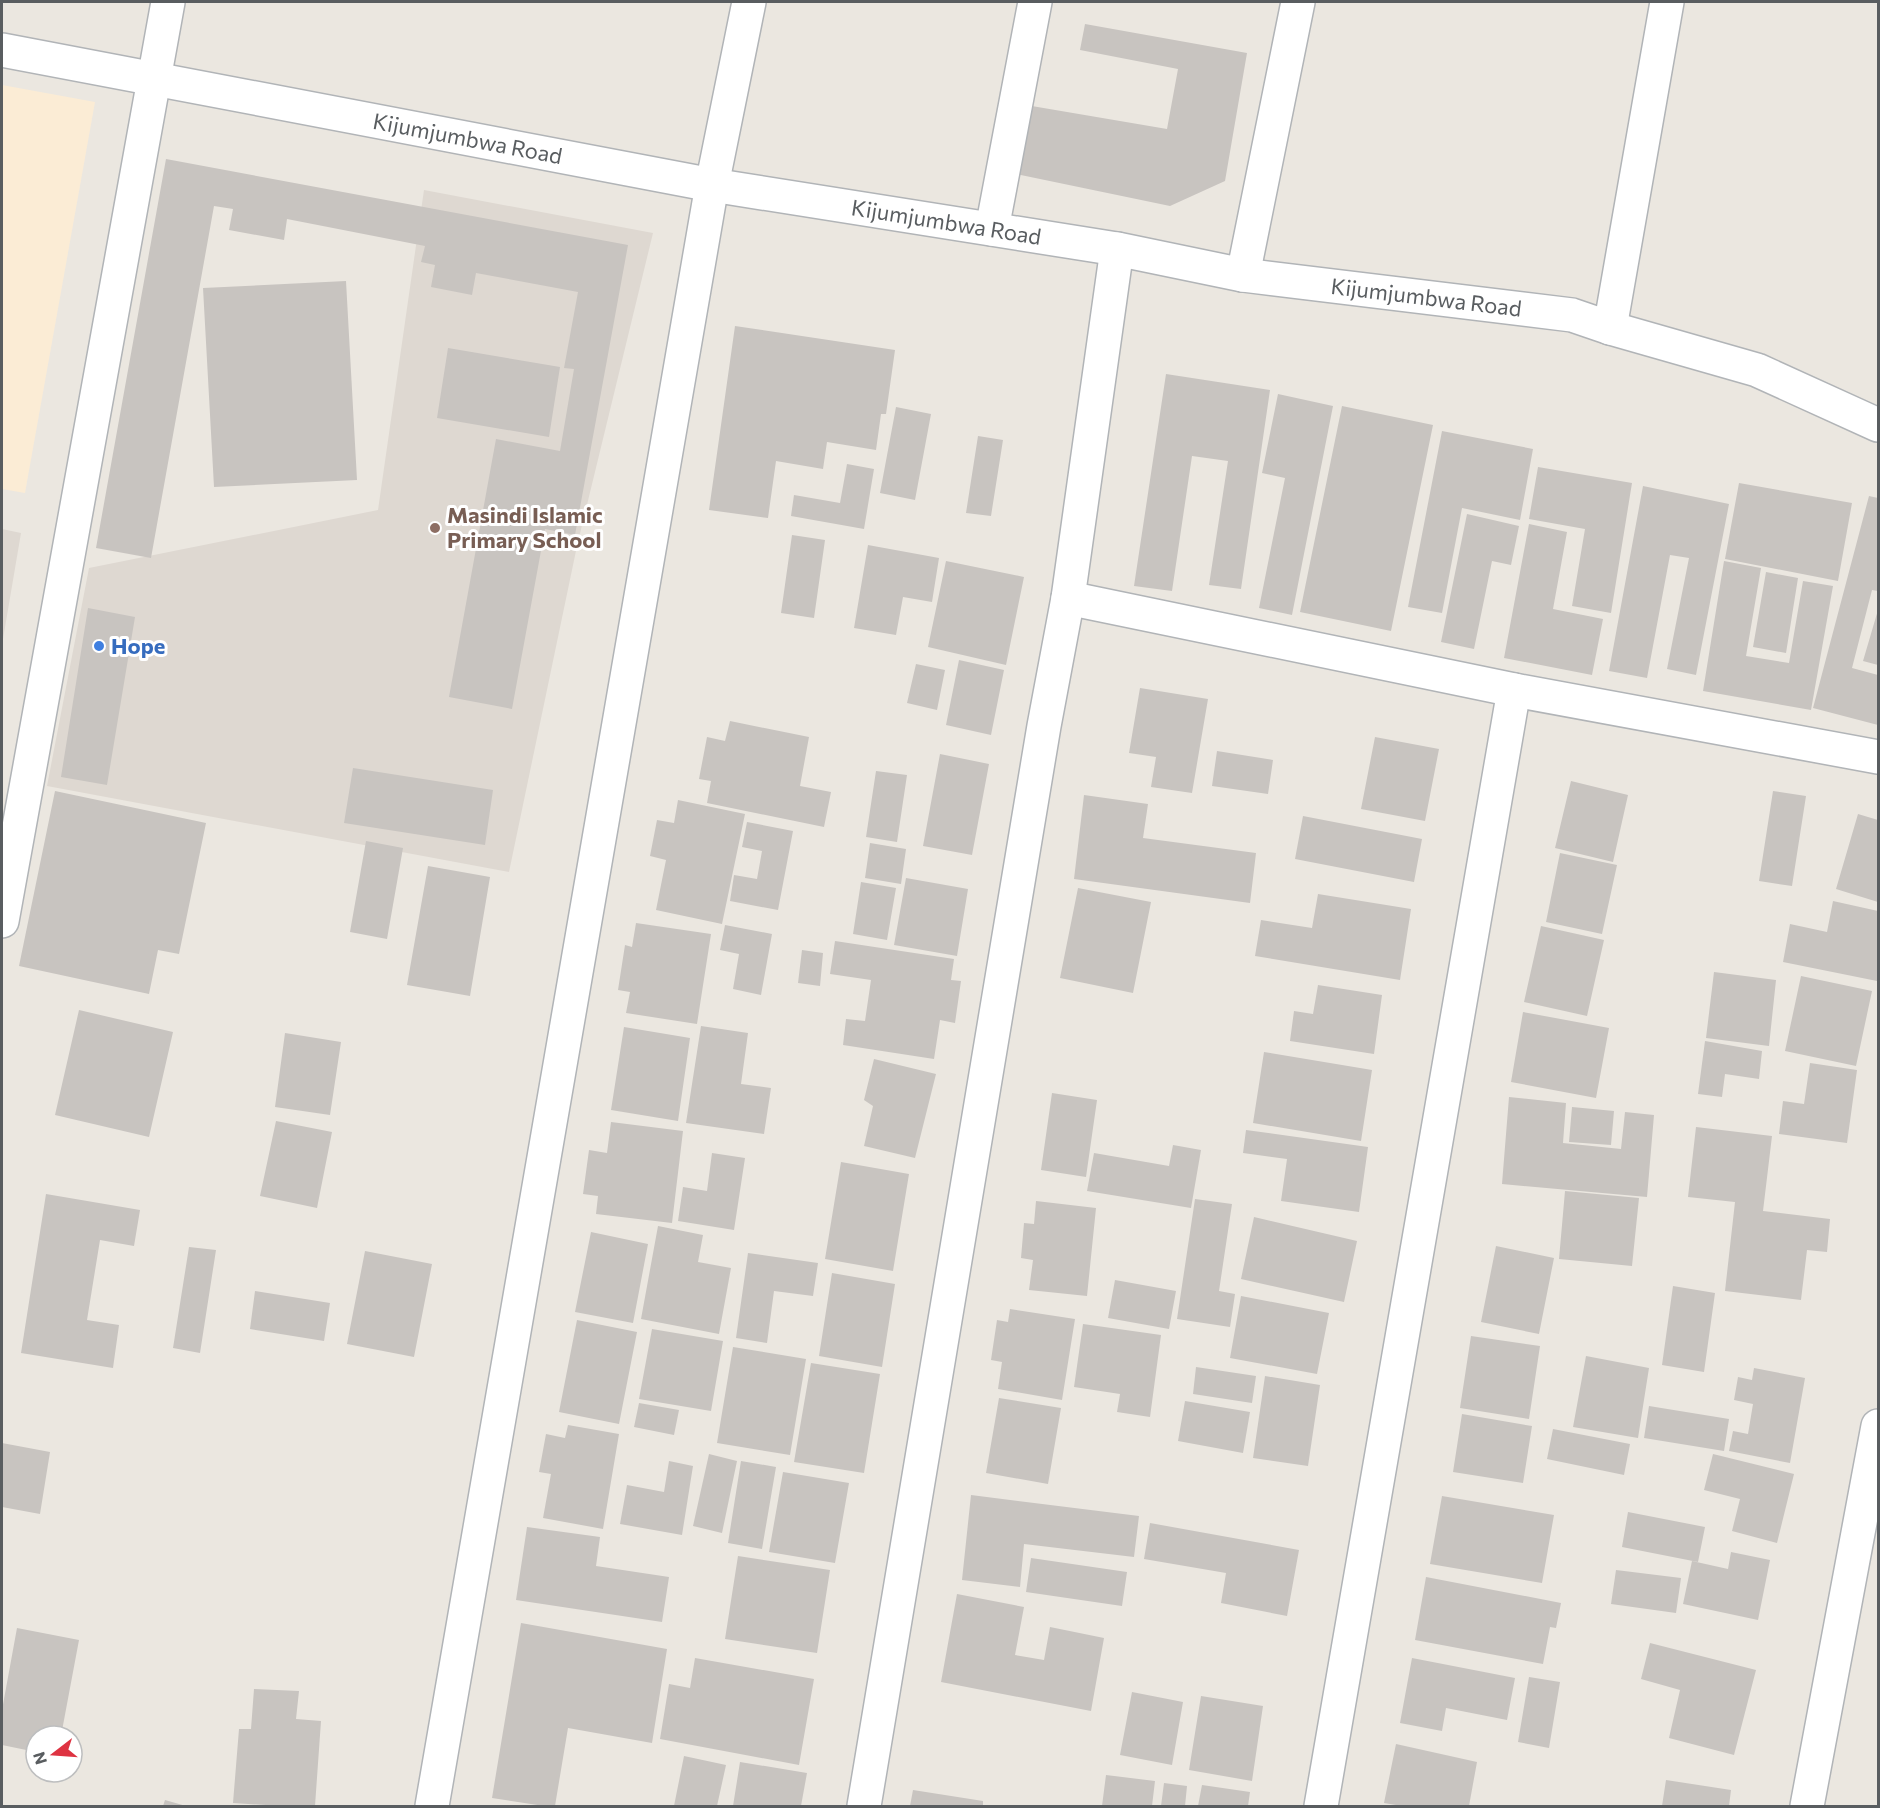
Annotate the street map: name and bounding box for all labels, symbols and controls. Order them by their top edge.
street label: Kijumjumbwa Road [371,107,565,169]
street label: Kijumjumbwa Road [850,193,1043,250]
street label: Kijumjumbwa Road [1329,272,1523,322]
place label: Masindi Islamic Primary School [447,501,603,553]
marker: Masindi Islamic Primary School [428,521,442,535]
place label: Hope [111,632,165,659]
marker: Hope [92,639,106,653]
north arrow [24,1724,84,1784]
text: N [28,1750,50,1767]

